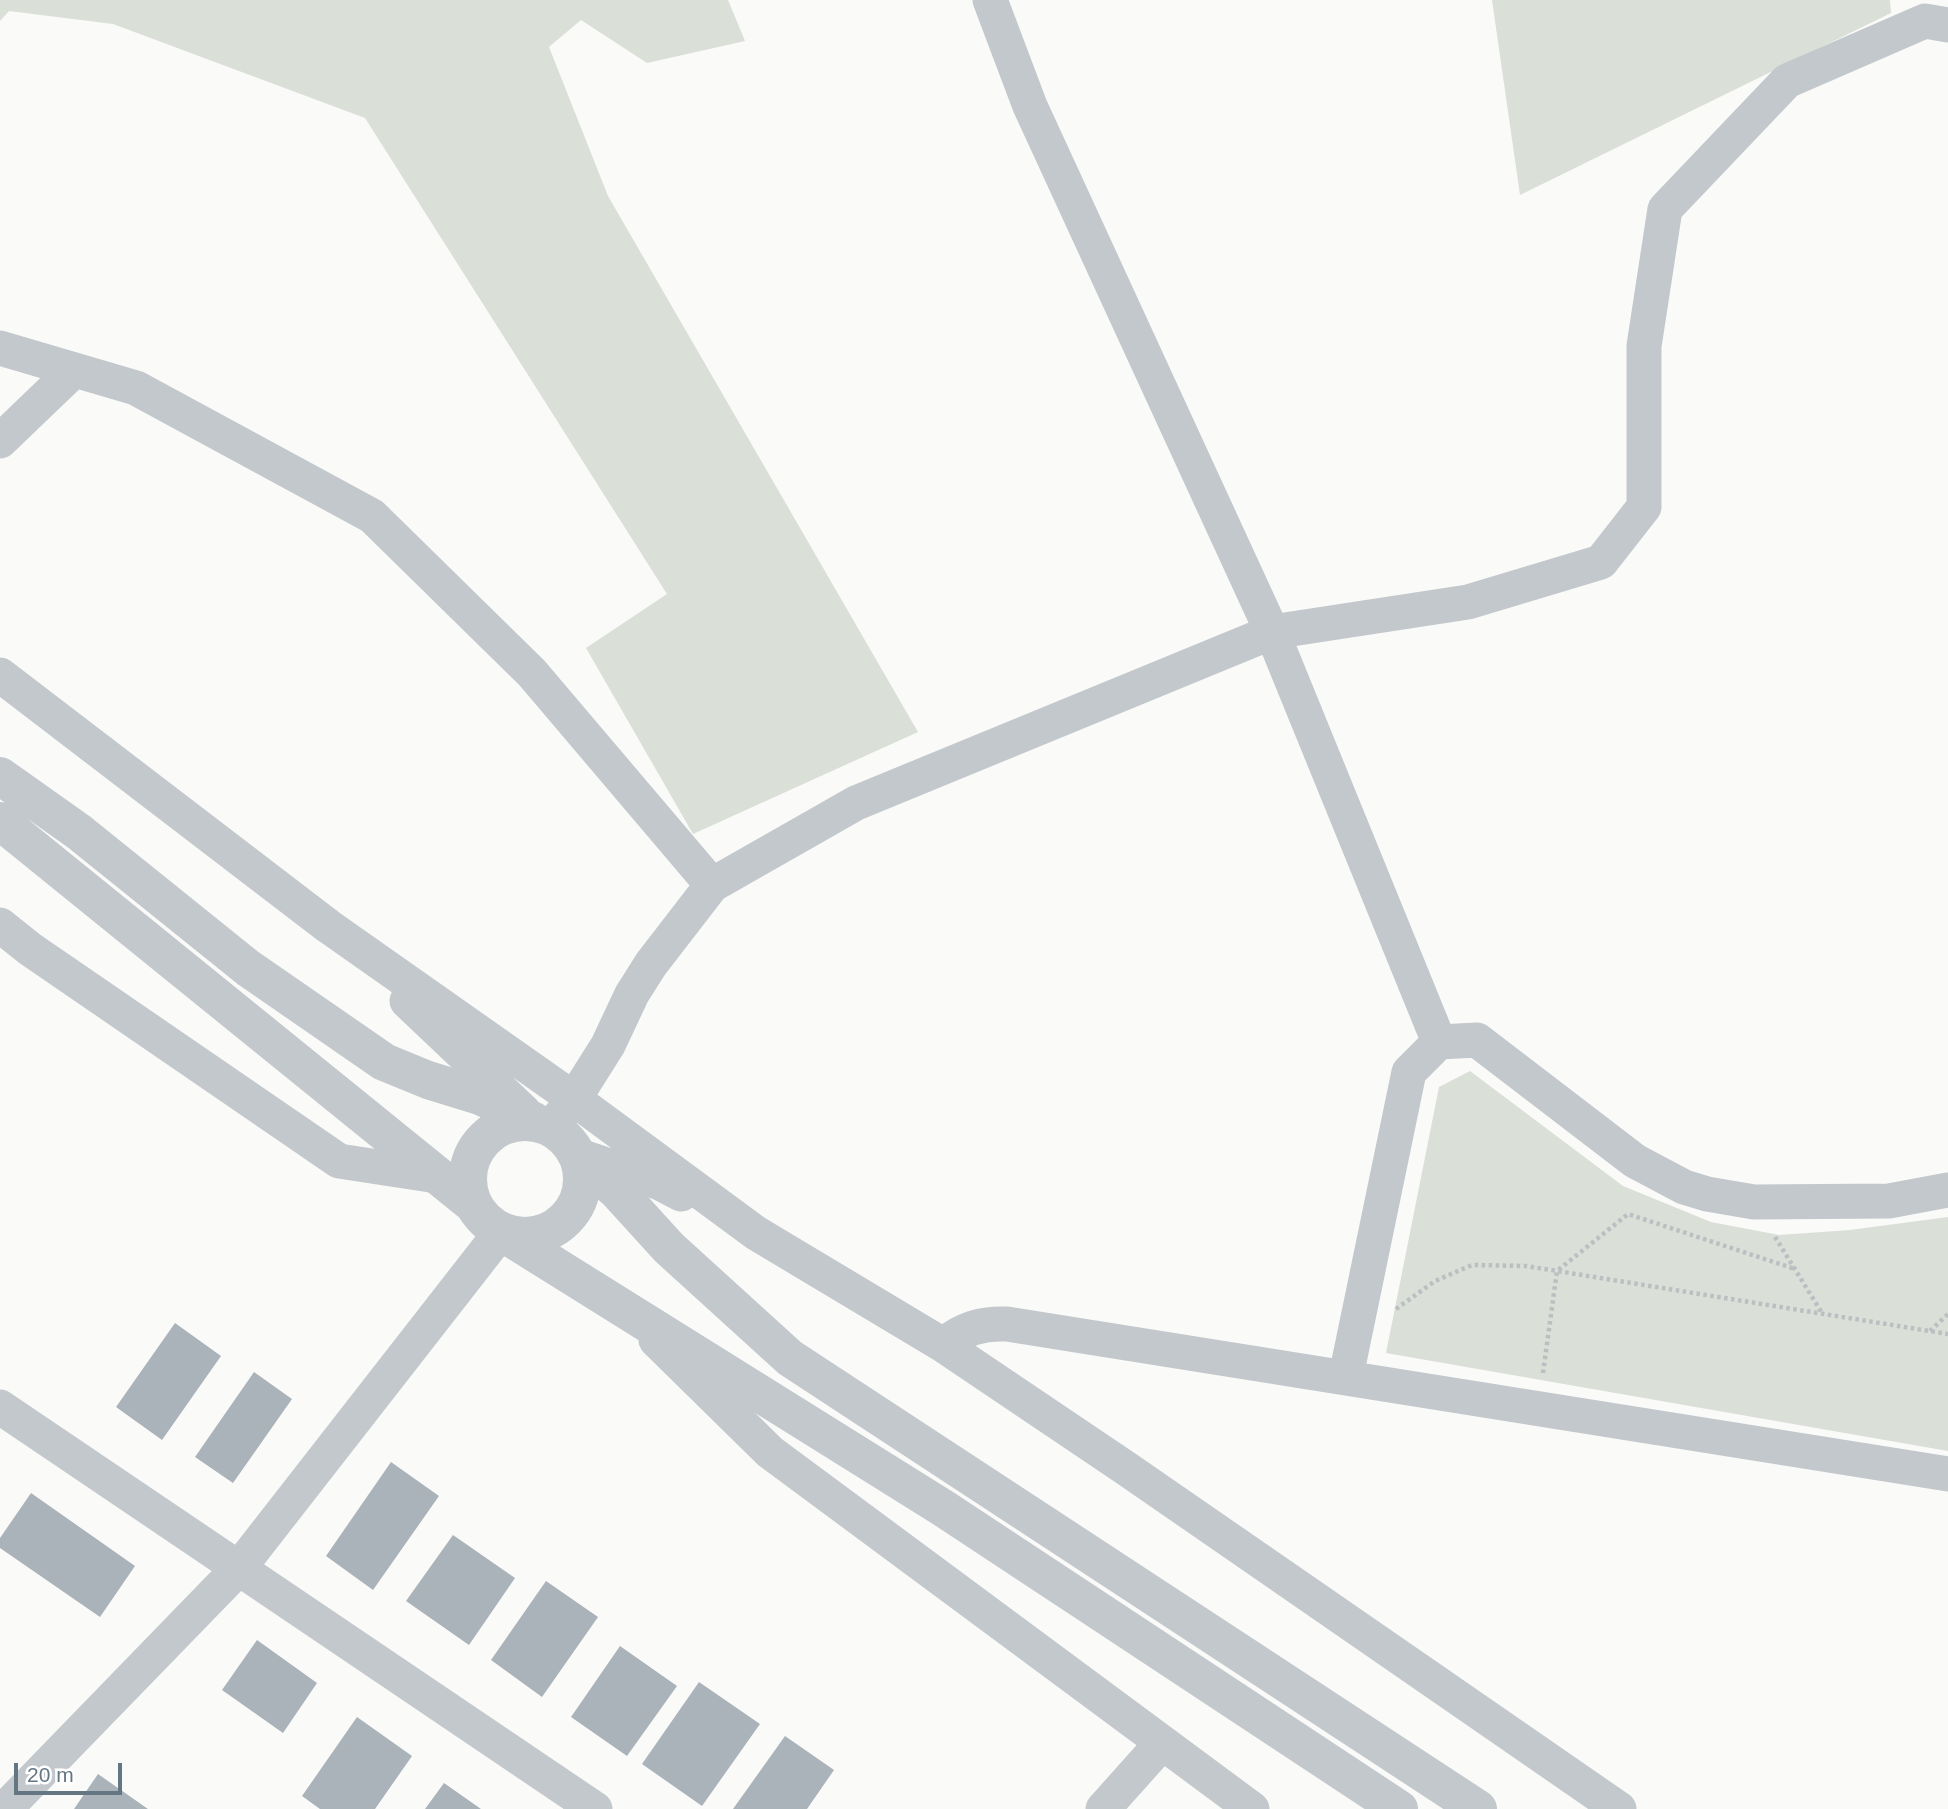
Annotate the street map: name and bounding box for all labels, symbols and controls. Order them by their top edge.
scale bar [18,1750,126,1794]
text: 20 m [27,1763,74,1786]

